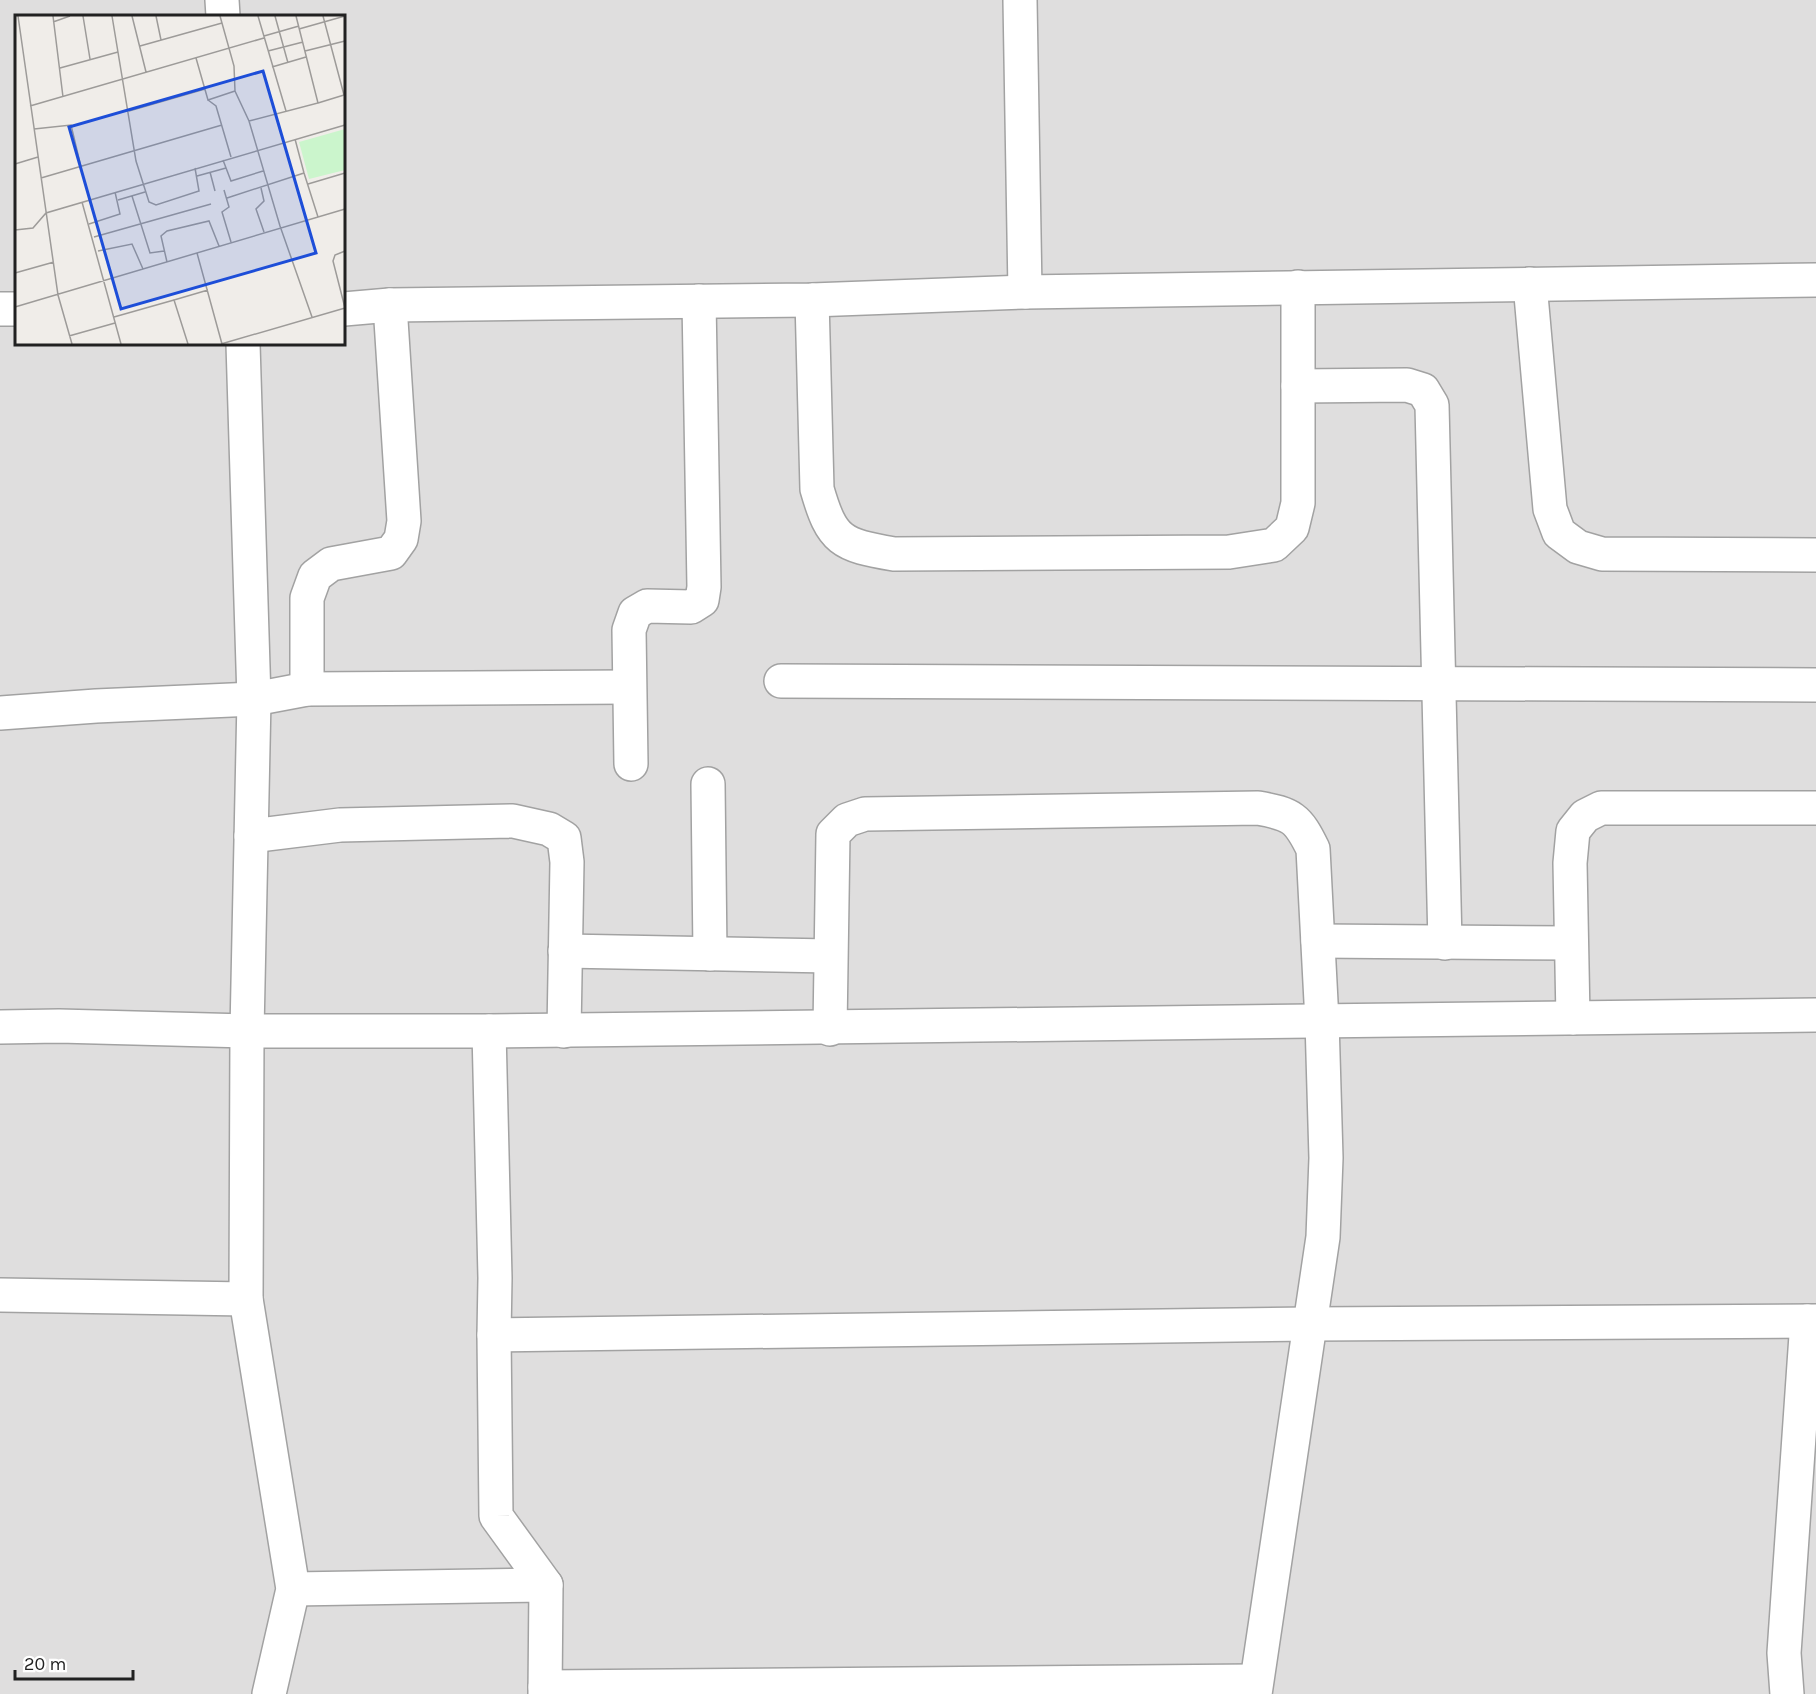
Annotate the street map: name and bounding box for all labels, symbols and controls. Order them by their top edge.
inset map [15,15,345,345]
scale bar [15,1643,134,1681]
text: 20 m [24,1653,66,1675]

